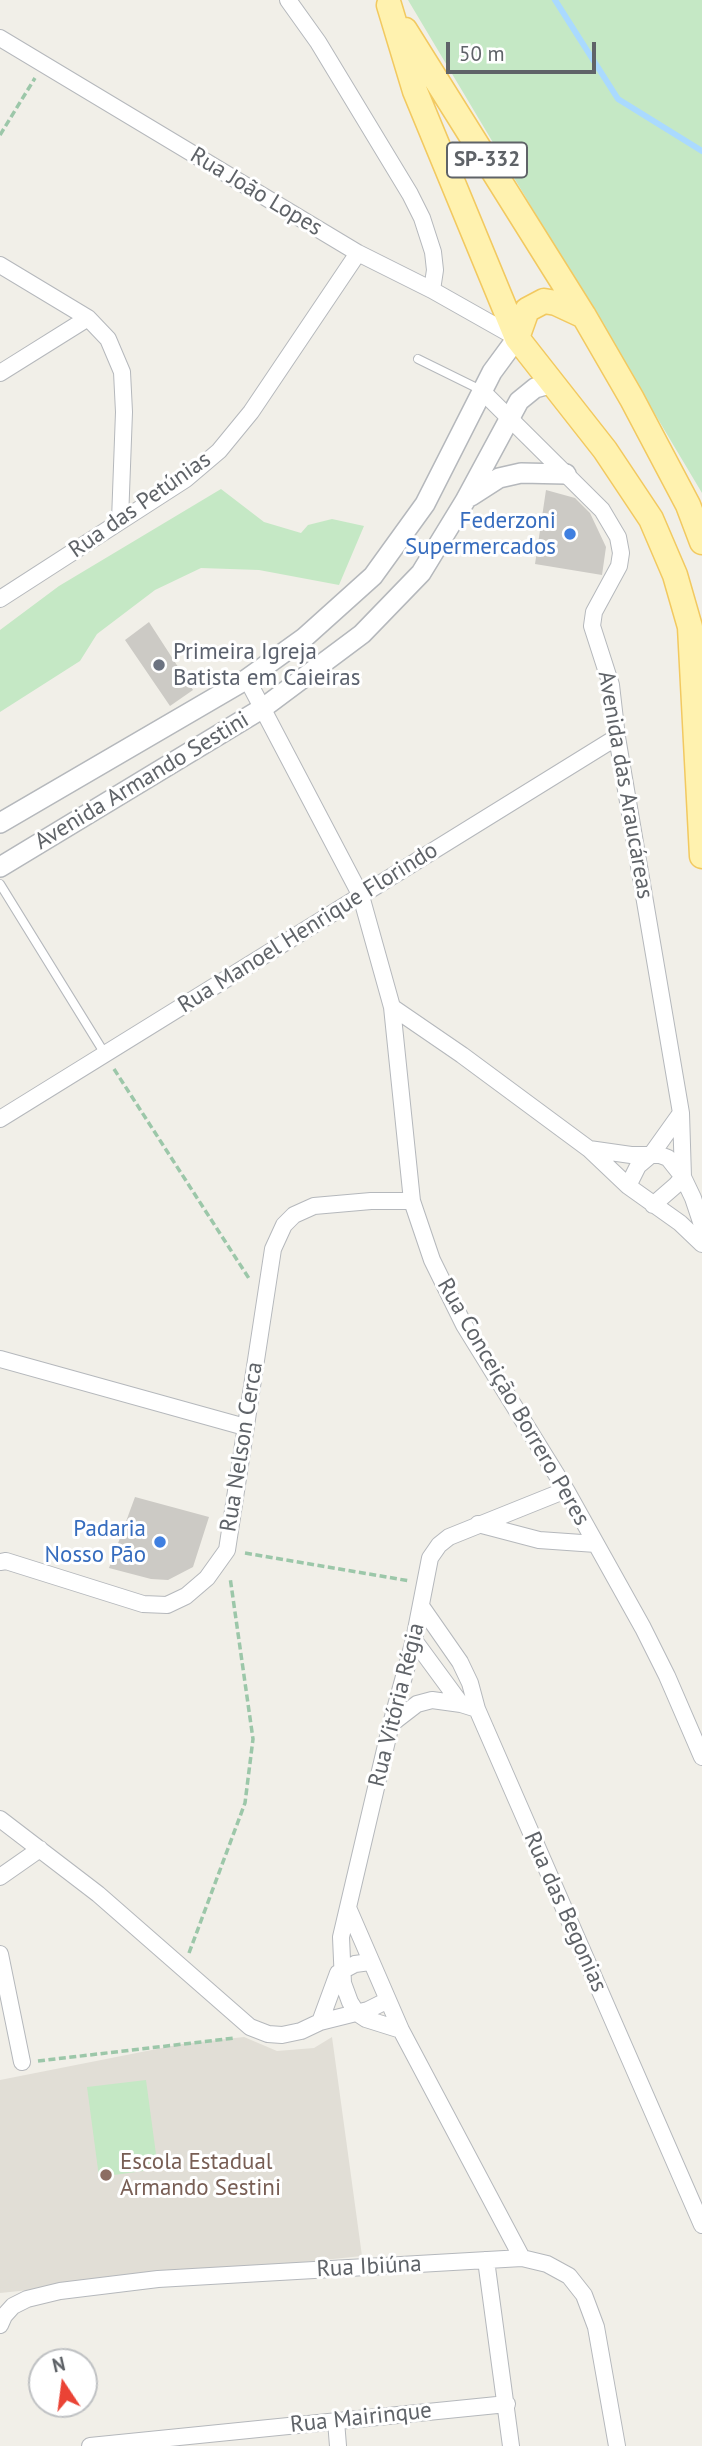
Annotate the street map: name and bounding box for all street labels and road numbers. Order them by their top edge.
street label: Rua João Lopes [185,142,327,242]
road number: SP-332 [447,142,527,178]
street label: Rua das Petúnias [64,446,216,564]
street label: Avenida das Araucáreas [591,669,659,901]
street label: Avenida Armando Sestini [30,706,254,856]
street label: Rua Manoel Henrique Florindo [173,837,443,1019]
street label: Rua Conceição Borrero Peres [431,1273,595,1531]
street label: Rua Nelson Cerca [215,1360,269,1534]
street label: Rua Vitória Régia [363,1620,431,1790]
street label: Rua das Begonias [517,1828,613,1996]
street label: Rua Ibiúna [316,2250,422,2284]
street label: Rua Mairinque [289,2397,433,2439]

